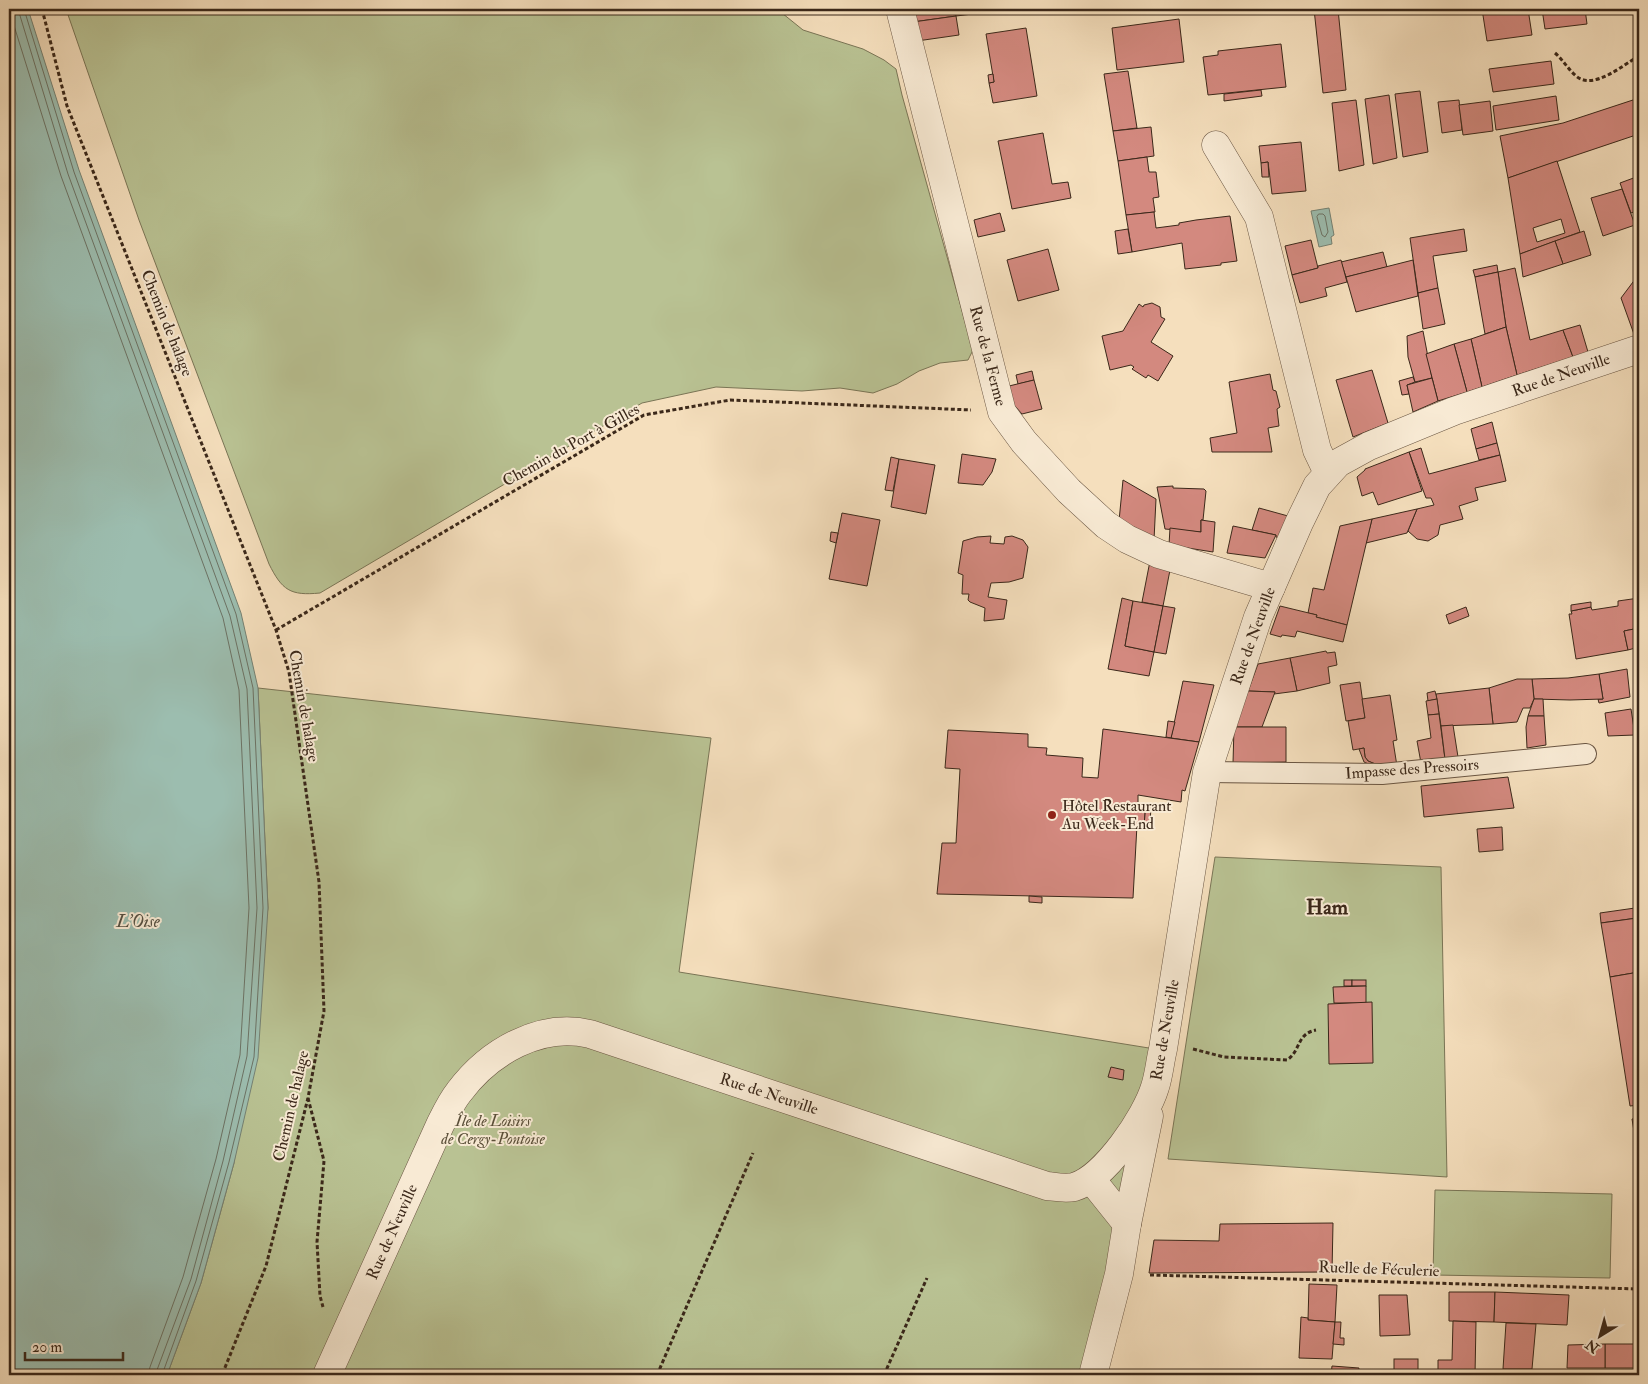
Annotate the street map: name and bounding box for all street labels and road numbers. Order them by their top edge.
street label: Chemin de halage [137,267,198,380]
street label: Rue de la Ferme [965,304,1011,409]
street label: Rue de Neuville [1509,349,1613,401]
street label: Chemin du Port à Gilles [499,399,643,491]
street label: Rue de Neuville [1226,584,1280,688]
street label: Chemin de halage [284,649,324,764]
street label: Impasse des Pressoirs [1344,754,1480,785]
street label: Rue de Neuville [1146,977,1184,1082]
street label: Chemin de halage [269,1048,314,1163]
street label: Rue de Neuville [717,1069,821,1119]
street label: Rue de Neuville [362,1181,422,1283]
street label: Ruelle de Féculerie [1318,1257,1440,1281]

